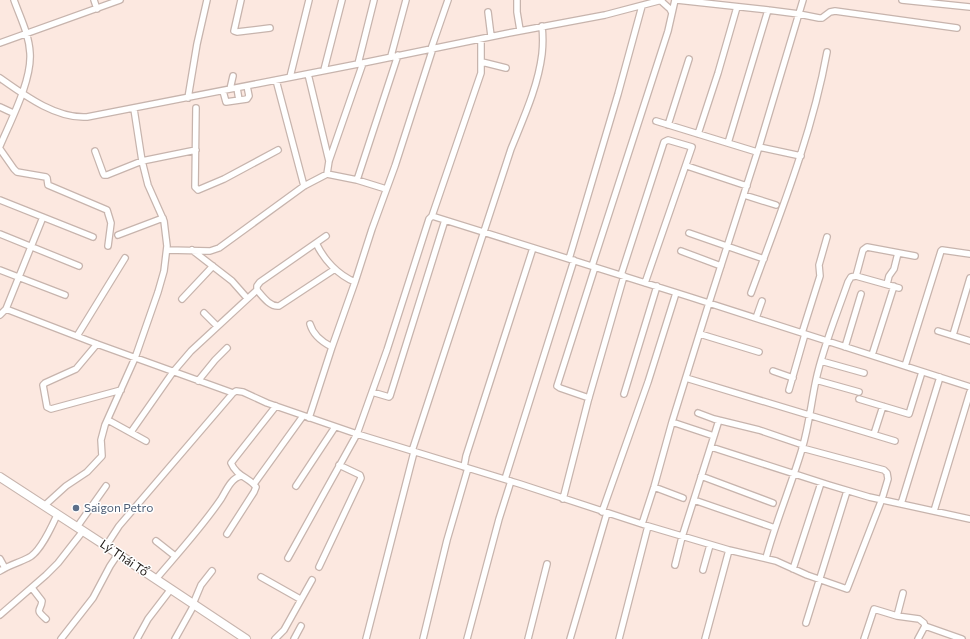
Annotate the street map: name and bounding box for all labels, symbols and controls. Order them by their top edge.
place label: Saigon Petro [84,500,153,514]
marker: Saigon Petro [71,503,81,513]
street label: Lý Thái Tổ [98,536,151,578]

